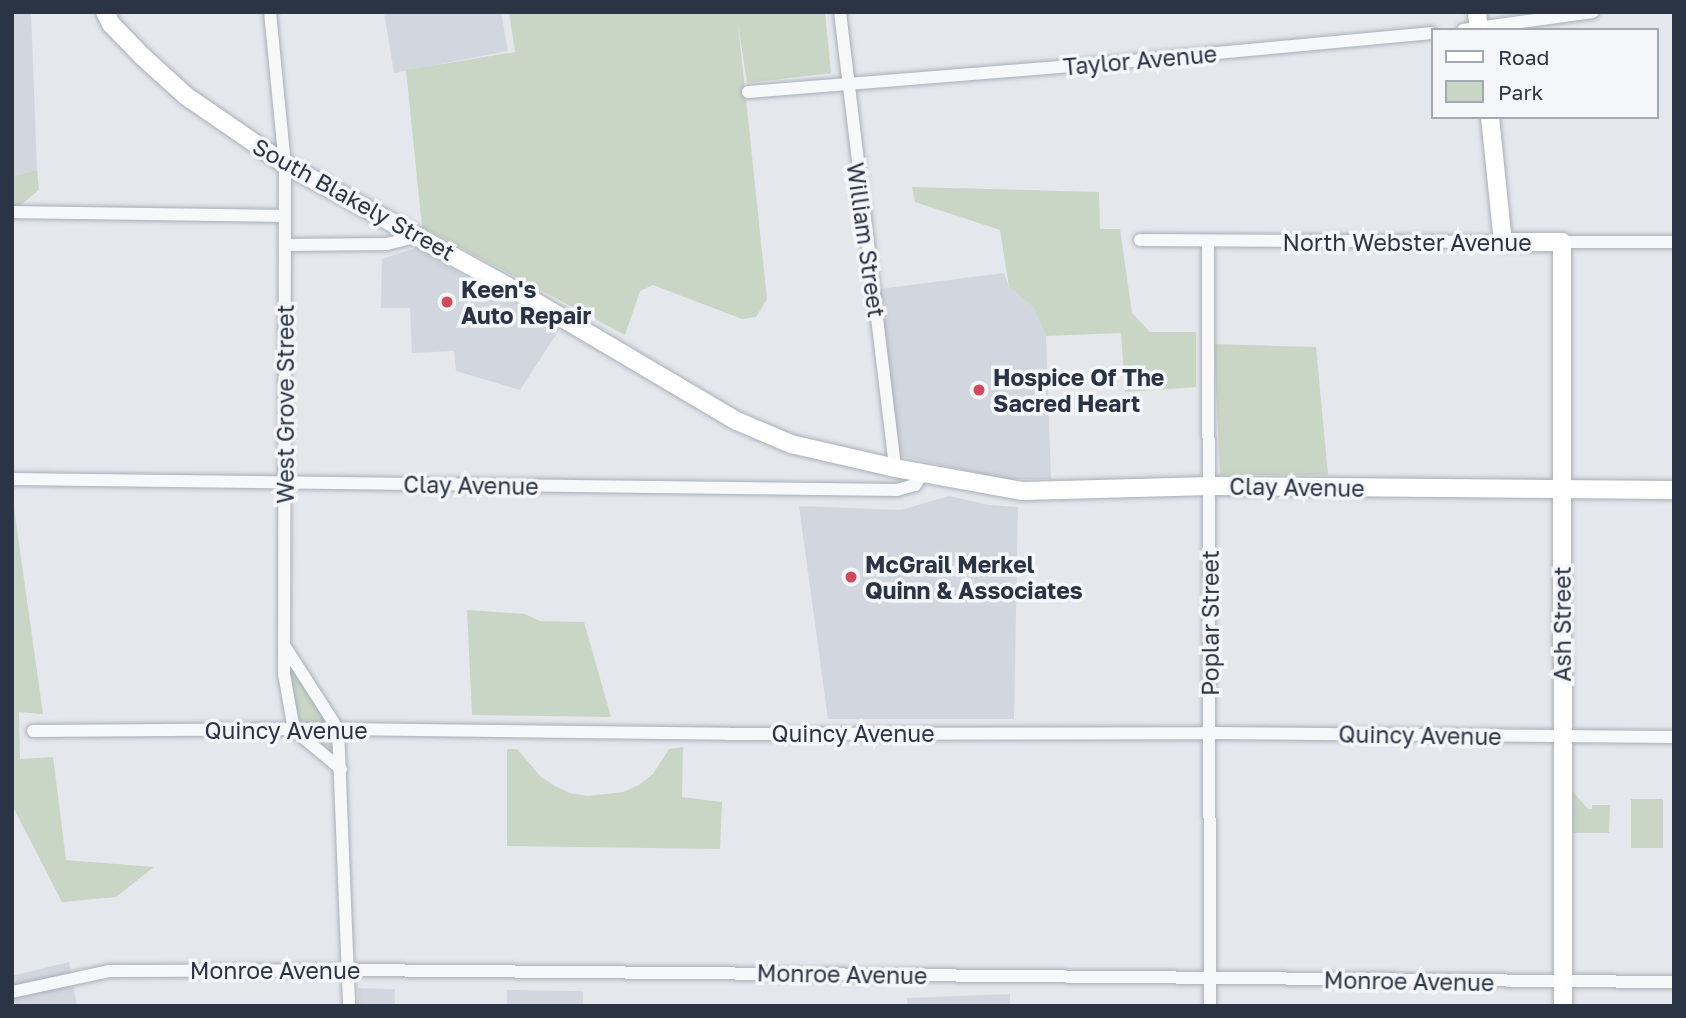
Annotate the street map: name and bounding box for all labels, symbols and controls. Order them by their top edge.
legend [1430,28,1658,119]
street label: Taylor Avenue [1062,40,1218,80]
text: Road [1498,44,1549,70]
text: Park [1498,79,1543,105]
street label: South Blakely Street [248,132,460,266]
street label: William Street [841,161,891,319]
street label: North Webster Avenue [1282,228,1532,256]
place label: Keen's Auto Repair [461,275,591,329]
marker: Keen's Auto Repair [439,294,455,310]
street label: West Grove Street [271,304,299,504]
place label: Hospice Of The Sacred Heart [993,363,1164,417]
marker: Hospice Of The Sacred Heart [971,382,987,398]
street label: Clay Avenue [403,470,539,500]
street label: Clay Avenue [1229,472,1365,502]
place label: McGrail Merkel Quinn & Associates [865,550,1083,604]
street label: Poplar Street [1196,550,1224,696]
street label: Ash Street [1548,566,1576,682]
marker: McGrail Merkel Quinn & Associates [843,569,859,585]
street label: Quincy Avenue [204,716,368,744]
street label: Quincy Avenue [771,719,935,747]
street label: Quincy Avenue [1338,720,1502,750]
street label: Monroe Avenue [190,956,360,984]
street label: Monroe Avenue [756,959,928,989]
street label: Monroe Avenue [1323,966,1495,996]

